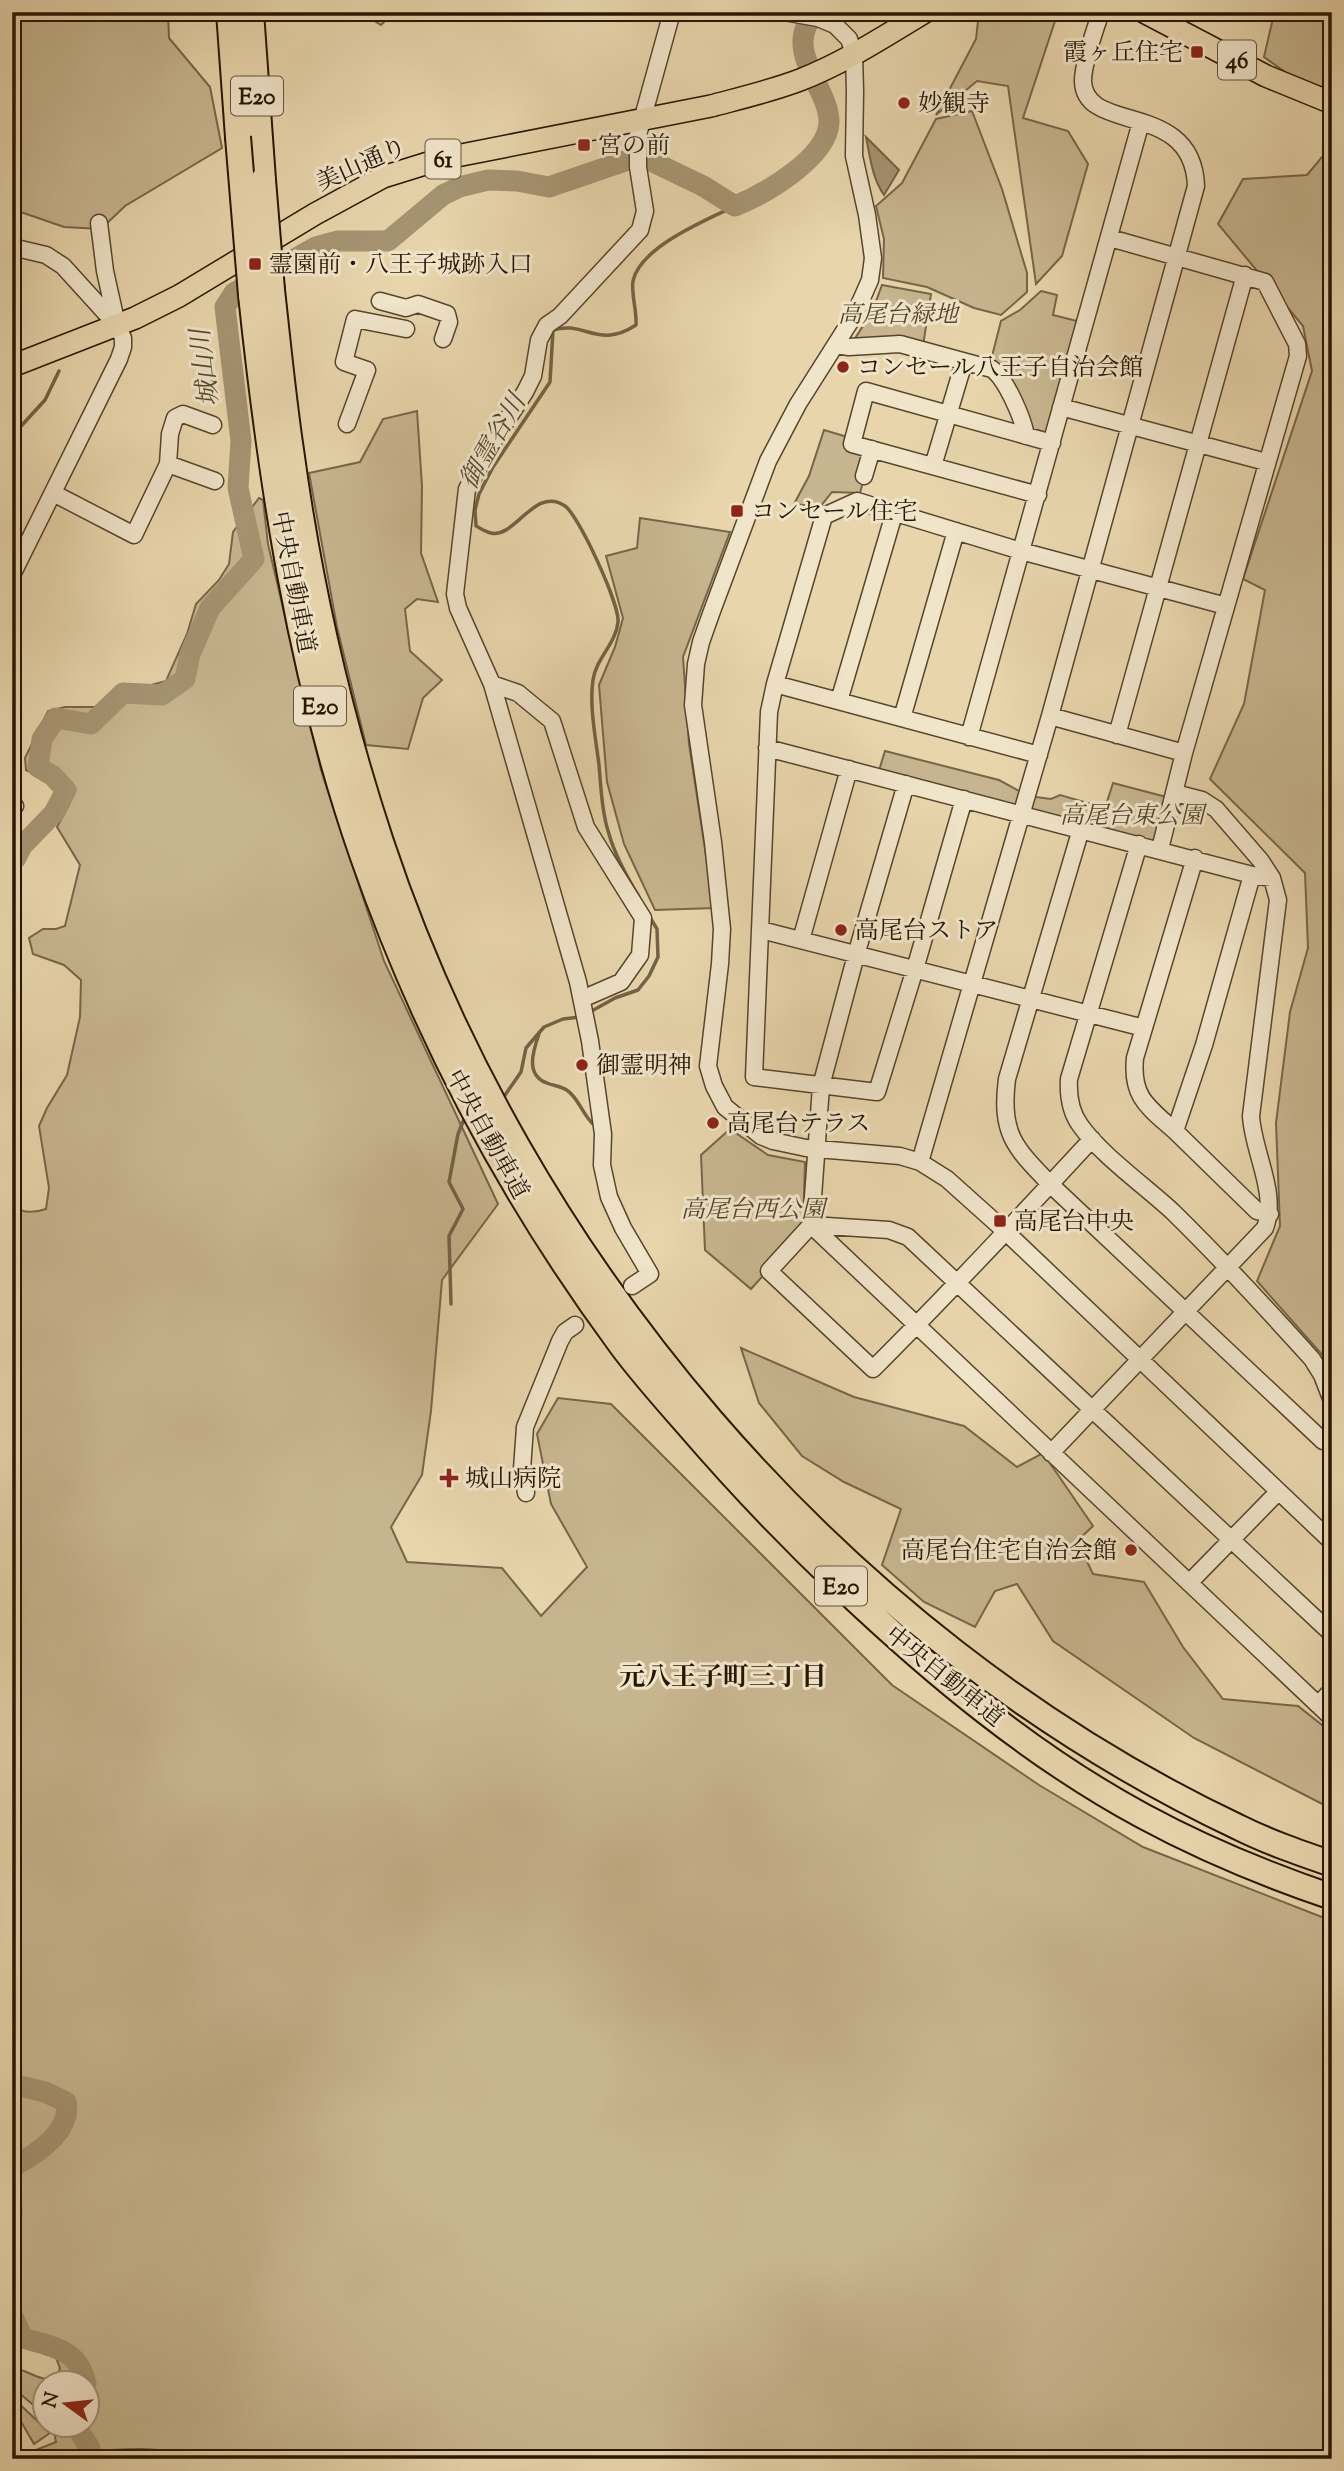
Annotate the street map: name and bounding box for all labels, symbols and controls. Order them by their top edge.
place label: 霞ヶ丘住宅 [1063,37,1183,71]
road number: 46 [1218,40,1256,80]
marker: 霞ヶ丘住宅 [1189,44,1205,60]
road number: E20 [231,76,283,116]
place label: 妙観寺 [918,88,990,122]
marker: 妙観寺 [896,95,912,111]
place label: 宮の前 [598,130,670,164]
street label: 美山通り [311,131,413,201]
marker: 宮の前 [576,137,592,153]
road number: 61 [426,140,460,178]
place label: 霊園前・八王子城跡入口 [269,249,533,283]
marker: 霊園前・八王子城跡入口 [247,256,263,272]
park label: 高尾台緑地 [838,299,961,333]
water label: 城山川 [183,324,230,409]
place label: コンセール八王子自治会館 [857,352,1144,386]
marker: コンセール八王子自治会館 [835,359,851,375]
water label: 御霊谷川 [452,385,538,497]
place label: コンセール住宅 [751,496,918,530]
marker: コンセール住宅 [729,503,745,519]
street label: 中央自動車道 [262,508,322,656]
road number: E20 [294,686,346,726]
park label: 高尾台東公園 [1060,800,1208,834]
place label: 高尾台ストア [855,915,998,949]
marker: 高尾台ストア [833,922,849,938]
place label: 御霊明神 [596,1050,692,1084]
marker: 御霊明神 [574,1057,590,1073]
street label: 中央自動車道 [436,1064,536,1206]
place label: 高尾台テラス [727,1108,870,1142]
marker: 高尾台テラス [705,1115,721,1131]
park label: 高尾台西公園 [681,1194,829,1228]
place label: 高尾台中央 [1014,1206,1134,1240]
marker: 高尾台中央 [992,1213,1008,1229]
place label: 城山病院 [465,1463,561,1497]
marker: 城山病院 [439,1468,459,1488]
place label: 高尾台住宅自治会館 [901,1535,1117,1569]
marker: 高尾台住宅自治会館 [1123,1542,1139,1558]
road number: E20 [815,1567,867,1606]
street label: 中央自動車道 [877,1619,1010,1736]
district label: 元八王子町三丁目 [619,1660,827,1697]
north arrow [32,2370,102,2440]
text: N [37,2389,67,2411]

